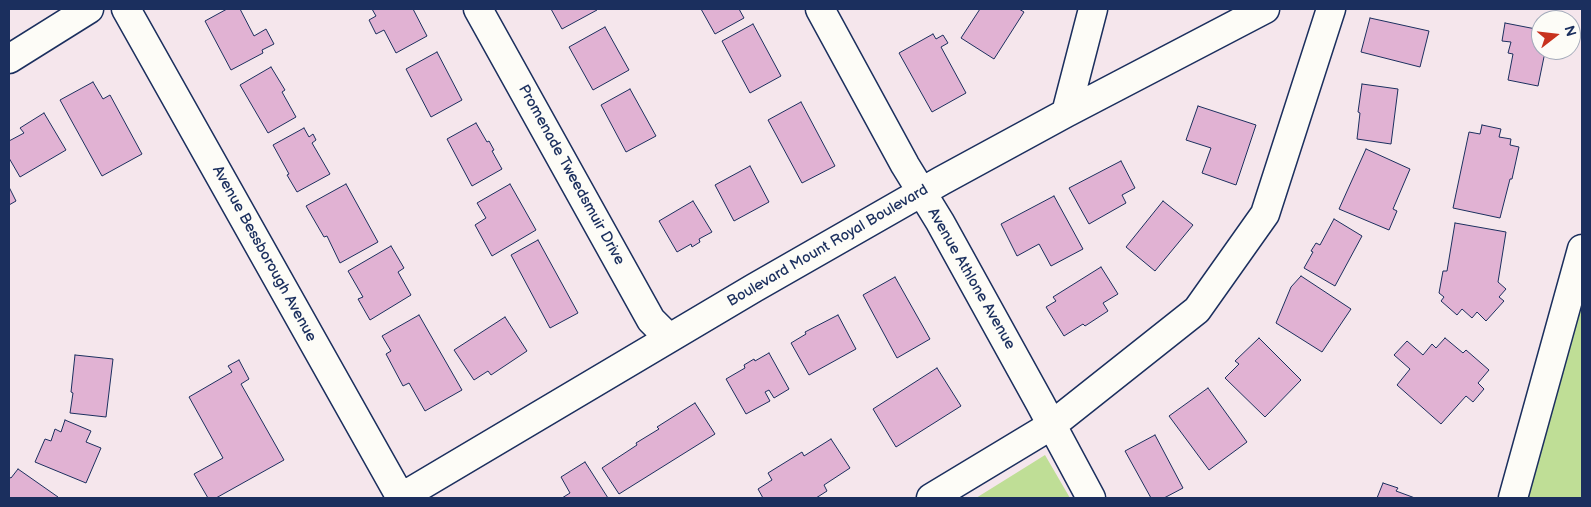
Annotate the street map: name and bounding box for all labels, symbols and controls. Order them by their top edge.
north arrow [1531,10,1581,60]
text: N [1560,24,1580,38]
street label: Promenade Tweedsmuir Drive [514,82,628,268]
street label: Avenue Bessborough Avenue [208,163,320,345]
street label: Boulevard Mount Royal Boulevard [724,181,932,311]
street label: Avenue Athlone Avenue [923,205,1019,353]

